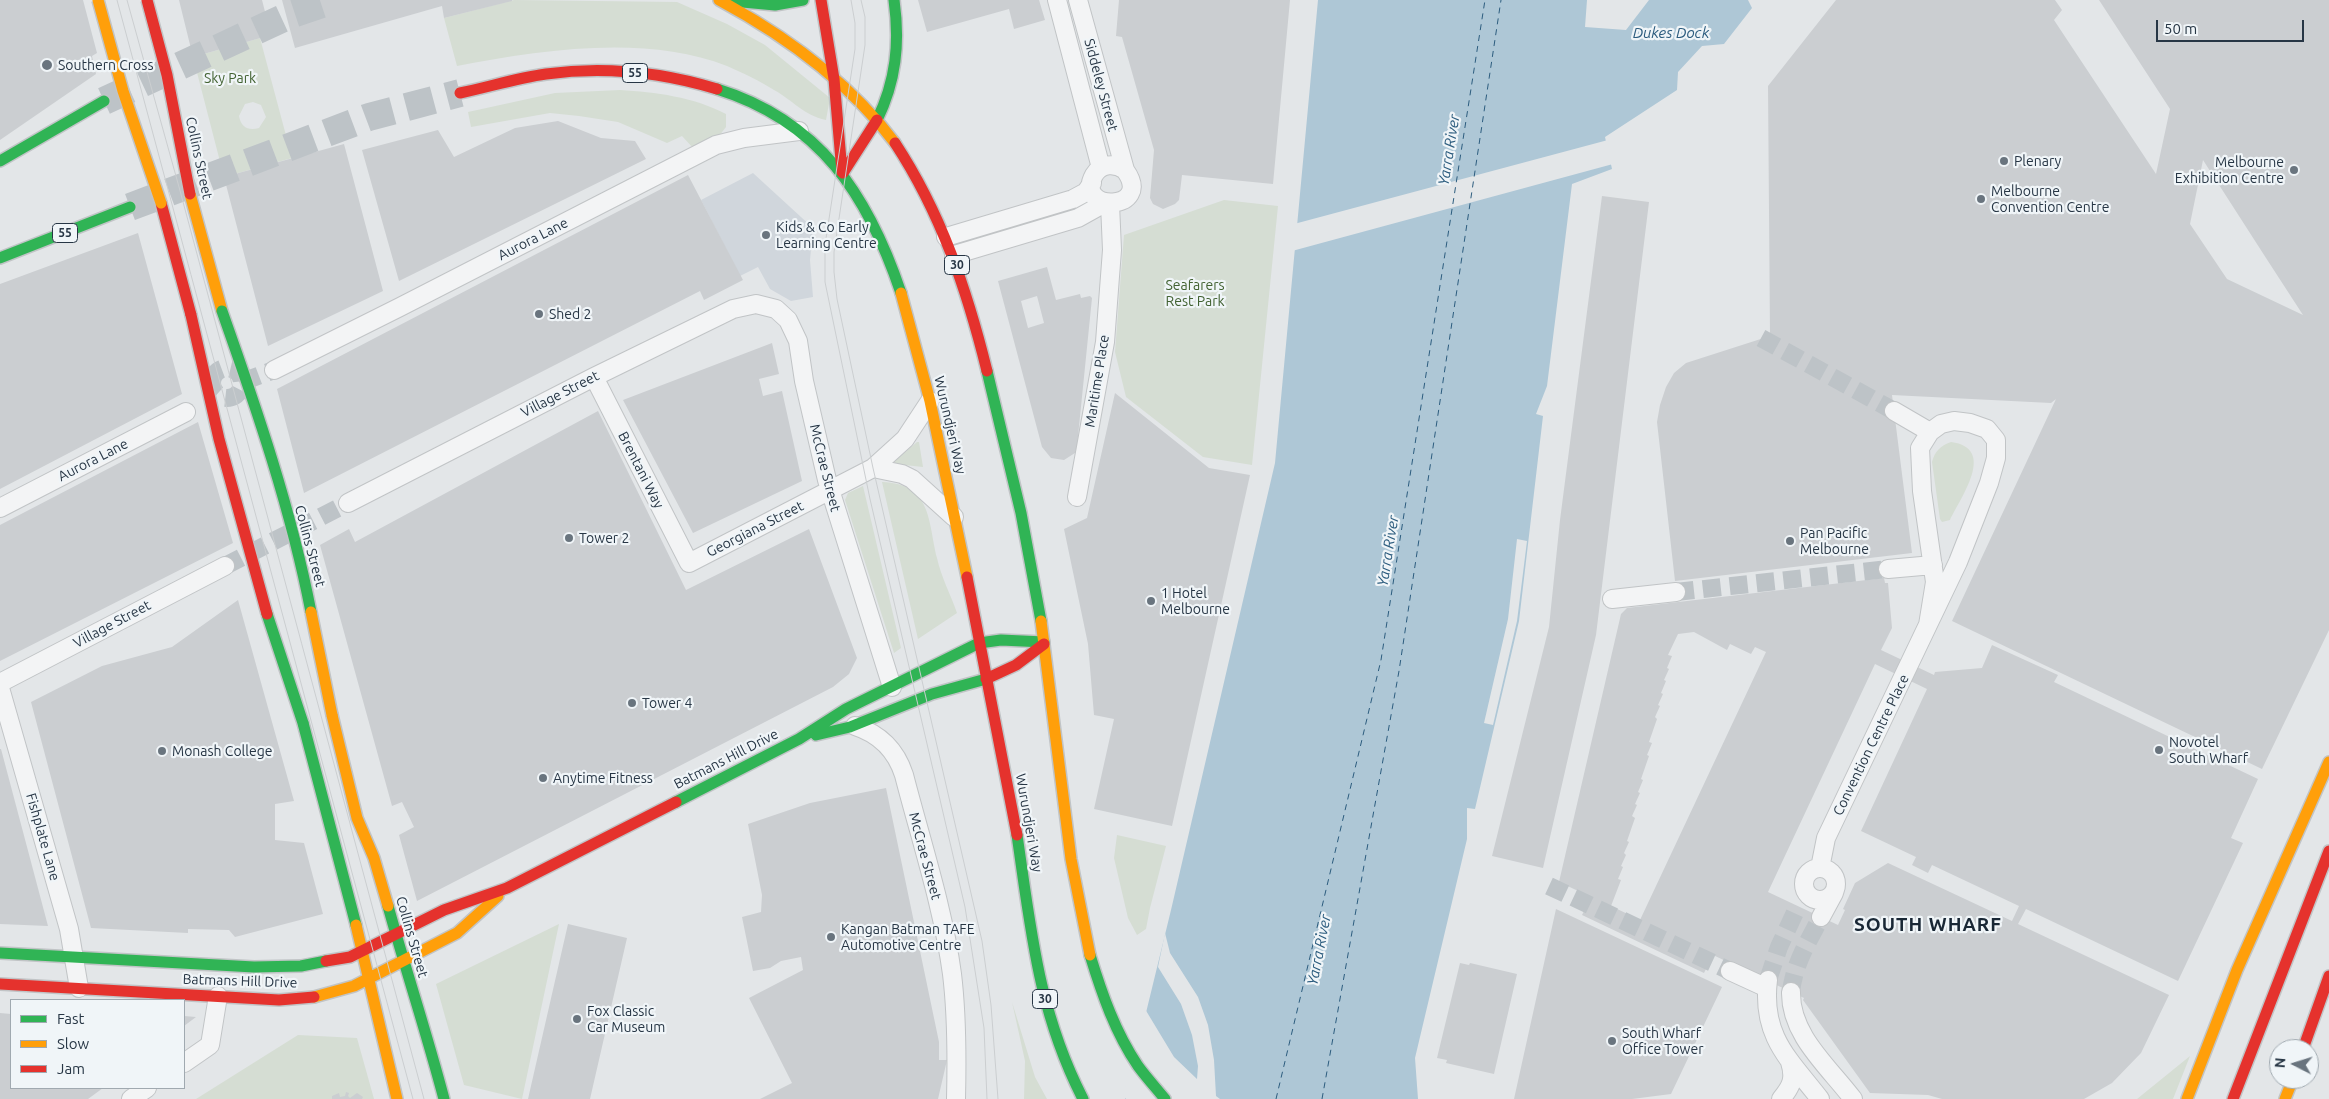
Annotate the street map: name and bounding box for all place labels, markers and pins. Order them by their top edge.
place label: Southern Cross [58,57,153,73]
marker: Southern Cross [40,58,54,72]
place label: Plenary [2014,153,2061,169]
place label: Melbourne Exhibition Centre [2175,154,2284,186]
marker: Plenary [1998,155,2010,167]
marker: Melbourne Exhibition Centre [2288,164,2300,176]
place label: Melbourne Convention Centre [1991,183,2109,216]
marker: Melbourne Convention Centre [1975,193,1987,205]
place label: Kids & Co Early Learning Centre [776,219,877,252]
marker: Kids & Co Early Learning Centre [760,229,772,241]
place label: Shed 2 [549,306,591,322]
marker: Shed 2 [533,308,545,320]
place label: Pan Pacific Melbourne [1800,525,1869,558]
place label: Tower 2 [579,530,629,546]
marker: Tower 2 [563,532,575,544]
marker: Pan Pacific Melbourne [1784,535,1796,547]
place label: 1 Hotel Melbourne [1161,585,1230,618]
marker: 1 Hotel Melbourne [1145,595,1157,607]
place label: Tower 4 [642,695,692,711]
marker: Tower 4 [626,697,638,709]
place label: Novotel South Wharf [2169,734,2248,766]
place label: Monash College [172,743,272,759]
marker: Novotel South Wharf [2153,744,2165,756]
marker: Monash College [156,745,168,757]
place label: Anytime Fitness [553,770,653,786]
marker: Anytime Fitness [537,772,549,784]
place label: Kangan Batman TAFE Automotive Centre [841,921,975,954]
marker: Kangan Batman TAFE Automotive Centre [825,931,837,943]
place label: Fox Classic Car Museum [587,1003,665,1036]
marker: Fox Classic Car Museum [571,1013,583,1025]
place label: South Wharf Office Tower [1622,1025,1704,1058]
marker: South Wharf Office Tower [1606,1035,1618,1047]

